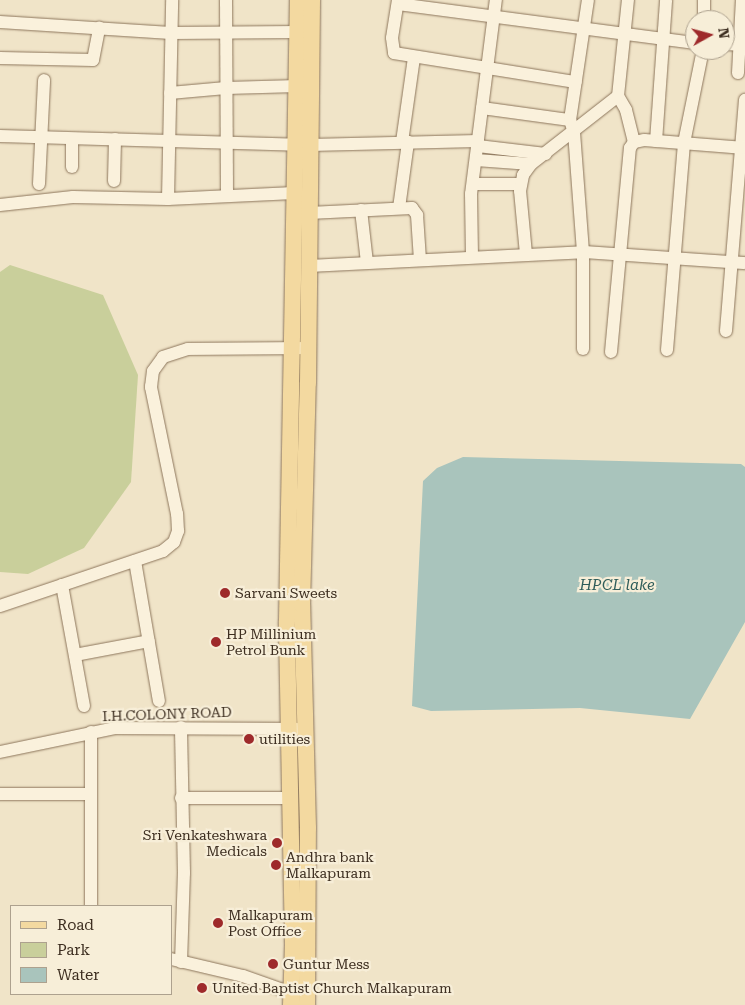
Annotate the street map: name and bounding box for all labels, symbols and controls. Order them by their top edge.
north arrow [685,10,735,60]
text: N [715,27,732,40]
water label: HPCL lake [579,577,655,595]
place label: Sarvani Sweets [235,585,337,601]
marker: Sarvani Sweets [219,587,231,599]
place label: HP Millinium Petrol Bunk [226,626,316,658]
marker: HP Millinium Petrol Bunk [210,636,222,648]
street label: I.H.COLONY ROAD [102,703,232,725]
place label: utilities [259,731,310,747]
marker: utilities [243,733,255,745]
place label: Sri Venkateshwara Medicals [143,827,267,860]
marker: Sri Venkateshwara Medicals [271,837,283,849]
place label: Andhra bank Malkapuram [286,849,374,882]
marker: Andhra bank Malkapuram [270,859,282,871]
legend [10,905,172,995]
place label: Malkapuram Post Office [228,907,313,940]
text: Road [57,916,94,934]
marker: Malkapuram Post Office [212,917,224,929]
text: Park [57,941,90,959]
place label: Guntur Mess [283,956,369,972]
marker: Guntur Mess [267,958,279,970]
text: Water [57,966,99,984]
place label: United Baptist Church Malkapuram [212,980,452,996]
marker: United Baptist Church Malkapuram [196,982,208,994]

